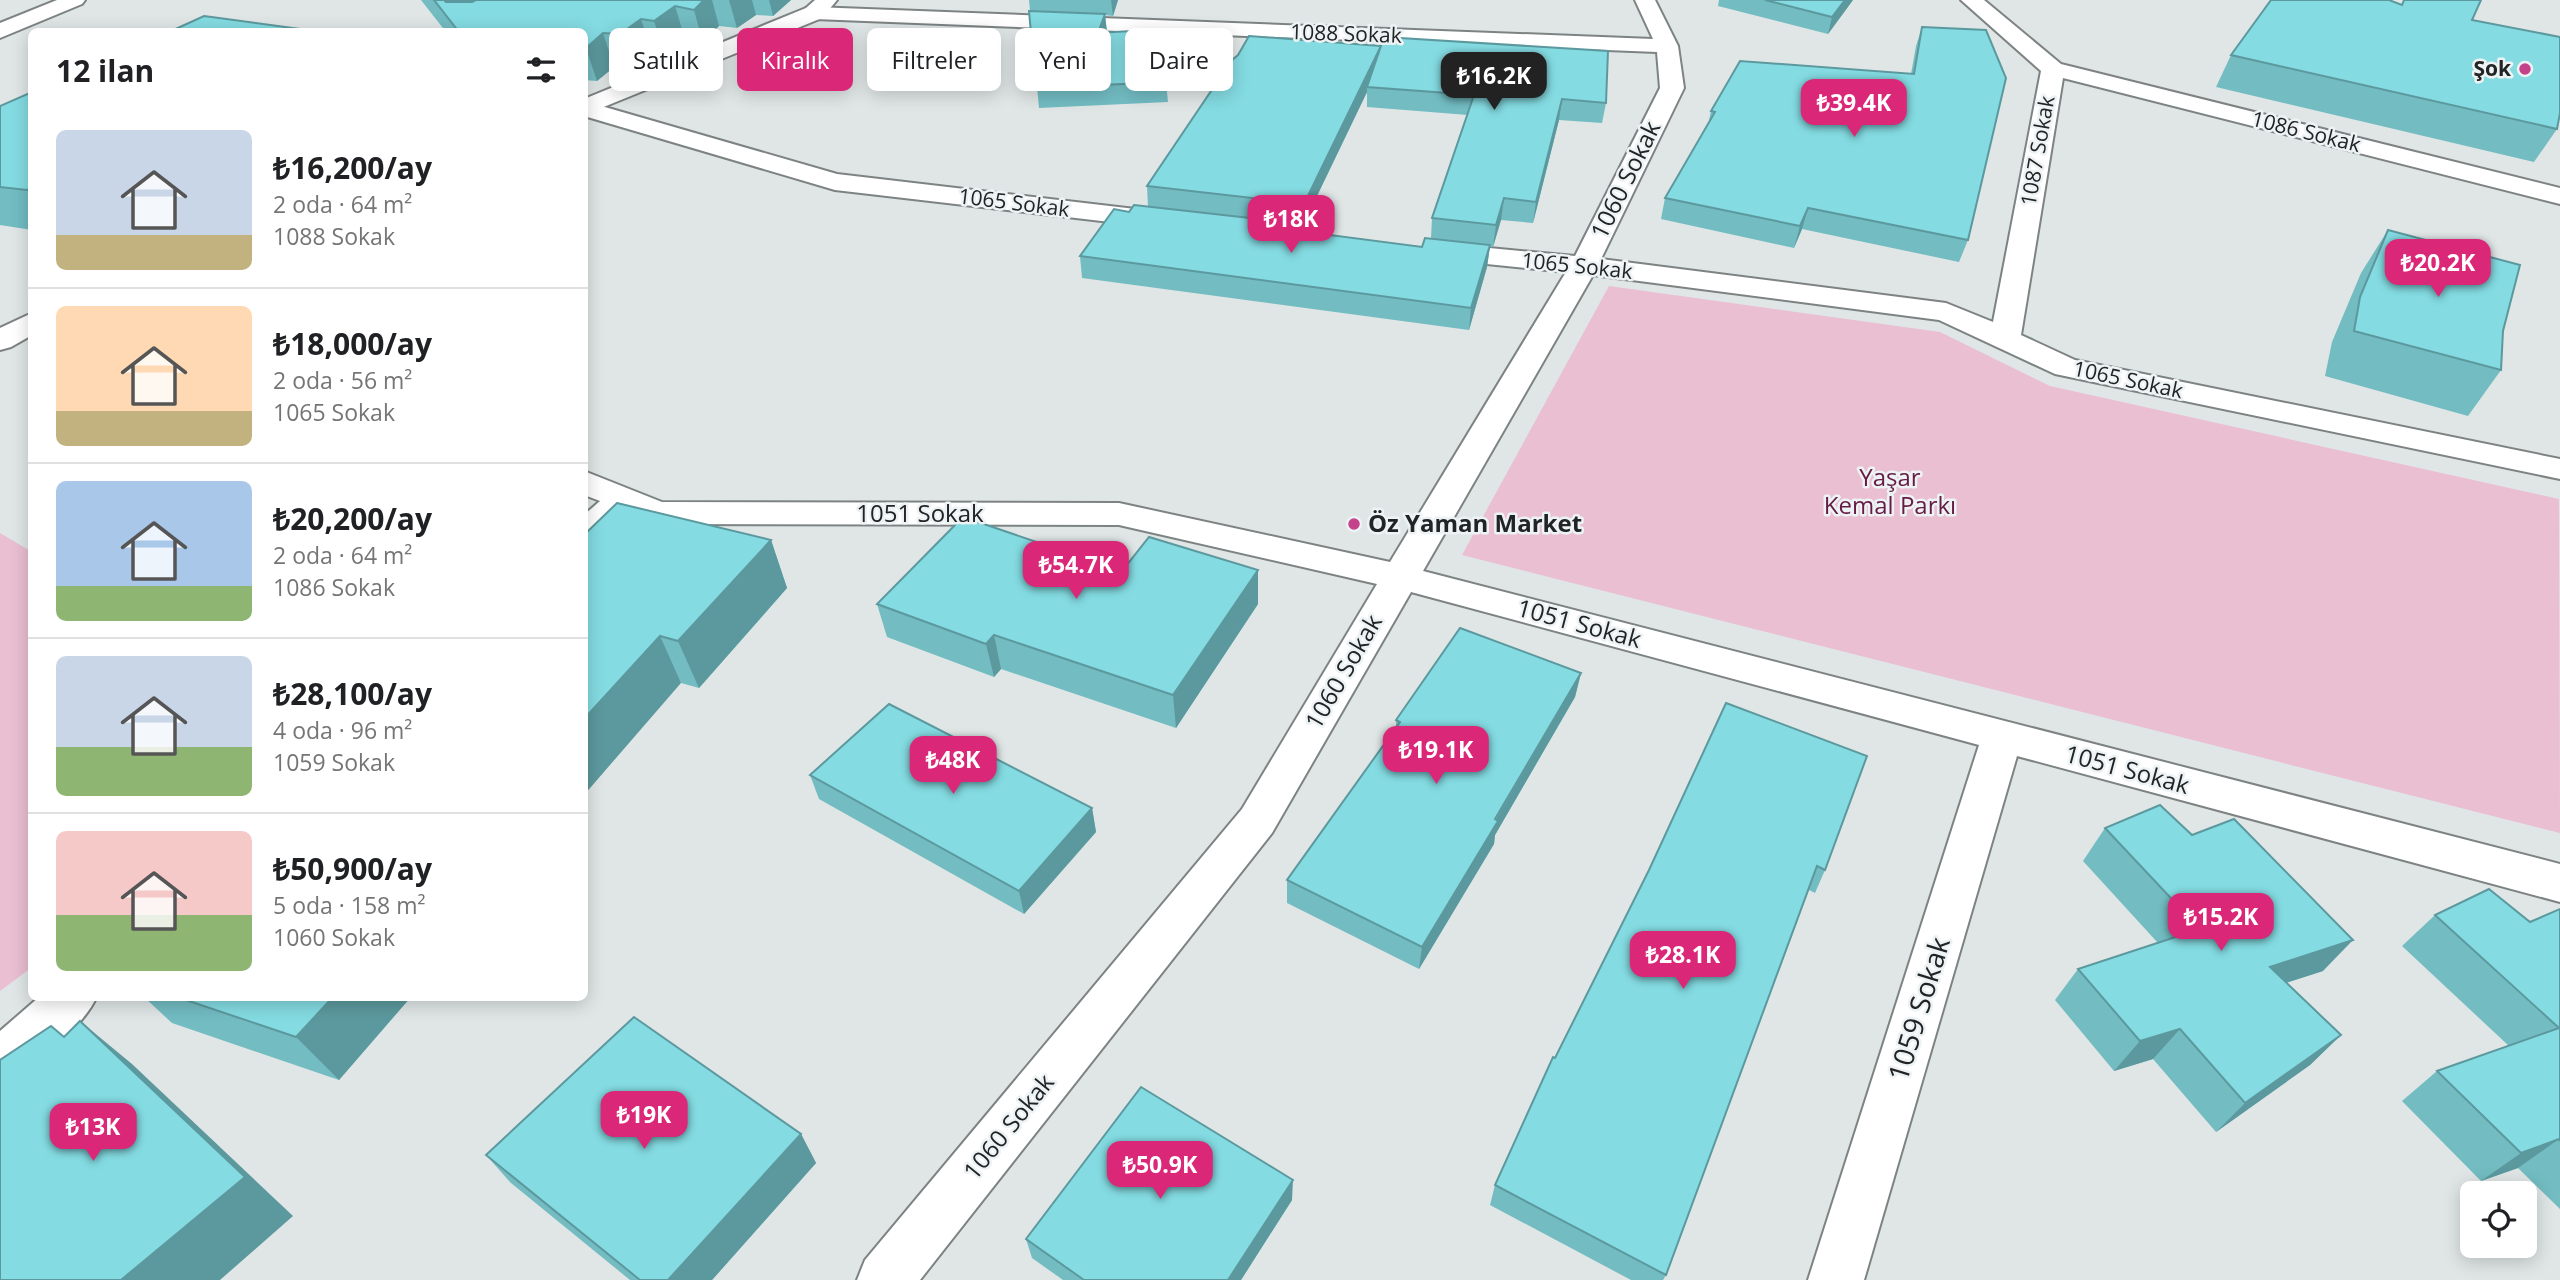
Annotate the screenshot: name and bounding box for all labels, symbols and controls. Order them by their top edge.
street label: 1088 Sokak [1290,17,1402,49]
chip: Satılık [609,28,723,91]
chip: Kiralık [737,28,853,91]
chip: Filtreler [867,28,1001,91]
chip: Yeni [1015,28,1111,91]
chip: Daire [1125,28,1233,91]
text: 12 ilan [56,50,154,91]
icon: filters [522,51,560,89]
pin: ₺16.2K [1437,52,1551,112]
place label: Şok [2473,54,2512,82]
text: ₺16.2K [1457,59,1531,91]
marker: Şok [2517,61,2533,77]
pin: ₺39.4K [1797,80,1911,139]
text: ₺39.4K [1817,86,1891,118]
street label: 1087 Sokak [2014,94,2060,208]
street label: 1086 Sokak [2249,104,2364,158]
street label: 1060 Sokak [1582,115,1668,244]
text: ₺16,200/ay [273,147,432,188]
icon: home [112,158,196,242]
street label: 1065 Sokak [957,181,1071,223]
text: 2 oda · 64 m² [273,188,412,220]
pin: ₺18K [1250,196,1332,255]
text: ₺18K [1264,202,1318,234]
text: 1088 Sokak [273,220,395,252]
pin: ₺20.2K [2381,240,2495,299]
street label: 1065 Sokak [1520,245,1634,285]
text: ₺20.2K [2401,246,2475,278]
text: ₺18,000/ay [273,323,432,364]
icon: home [112,334,196,418]
street label: 1065 Sokak [2071,354,2186,404]
text: 2 oda · 56 m² [273,364,412,396]
text: 1065 Sokak [273,396,395,428]
park label: Yaşar Kemal Parkı [1824,460,1956,521]
street label: 1051 Sokak [856,496,984,529]
text: ₺20,200/ay [273,498,432,539]
place label: Öz Yaman Market [1368,506,1582,539]
icon: home [112,509,196,593]
marker: Öz Yaman Market [1346,516,1362,532]
text: 2 oda · 64 m² [273,539,412,571]
pin: ₺54.7K [1019,542,1133,601]
text: ₺54.7K [1039,548,1113,580]
text: 1086 Sokak [273,571,395,603]
street label: 1051 Sokak [1514,590,1646,655]
street label: 1060 Sokak [1297,608,1389,735]
text: ₺28,100/ay [273,673,432,714]
icon: home [112,684,196,768]
text: 4 oda · 96 m² [273,714,412,746]
pin: ₺19.1K [1379,726,1493,786]
text: ₺19.1K [1399,733,1473,765]
pin: ₺48K [912,736,994,796]
street label: 1051 Sokak [2062,736,2194,801]
text: ₺48K [926,743,980,775]
text: 1059 Sokak [273,746,395,778]
text: ₺50,900/ay [273,848,432,889]
icon: home [112,859,196,943]
text: 5 oda · 158 m² [273,889,426,921]
pin: ₺15.2K [2164,894,2278,953]
text: ₺15.2K [2184,900,2258,932]
text: 1060 Sokak [273,921,395,953]
pin: ₺28.1K [1626,932,1740,991]
street label: 1059 Sokak [1878,932,1958,1085]
text: ₺28.1K [1646,938,1720,970]
street label: 1060 Sokak [955,1066,1061,1186]
pin: ₺19K [603,1092,685,1151]
text: ₺19K [617,1098,671,1130]
pin: ₺13K [52,1104,134,1163]
text: ₺13K [66,1110,120,1142]
pin: ₺50.9K [1103,1142,1217,1201]
text: ₺50.9K [1123,1148,1197,1180]
map controls [2460,1181,2537,1258]
button: locate [2460,1181,2537,1258]

